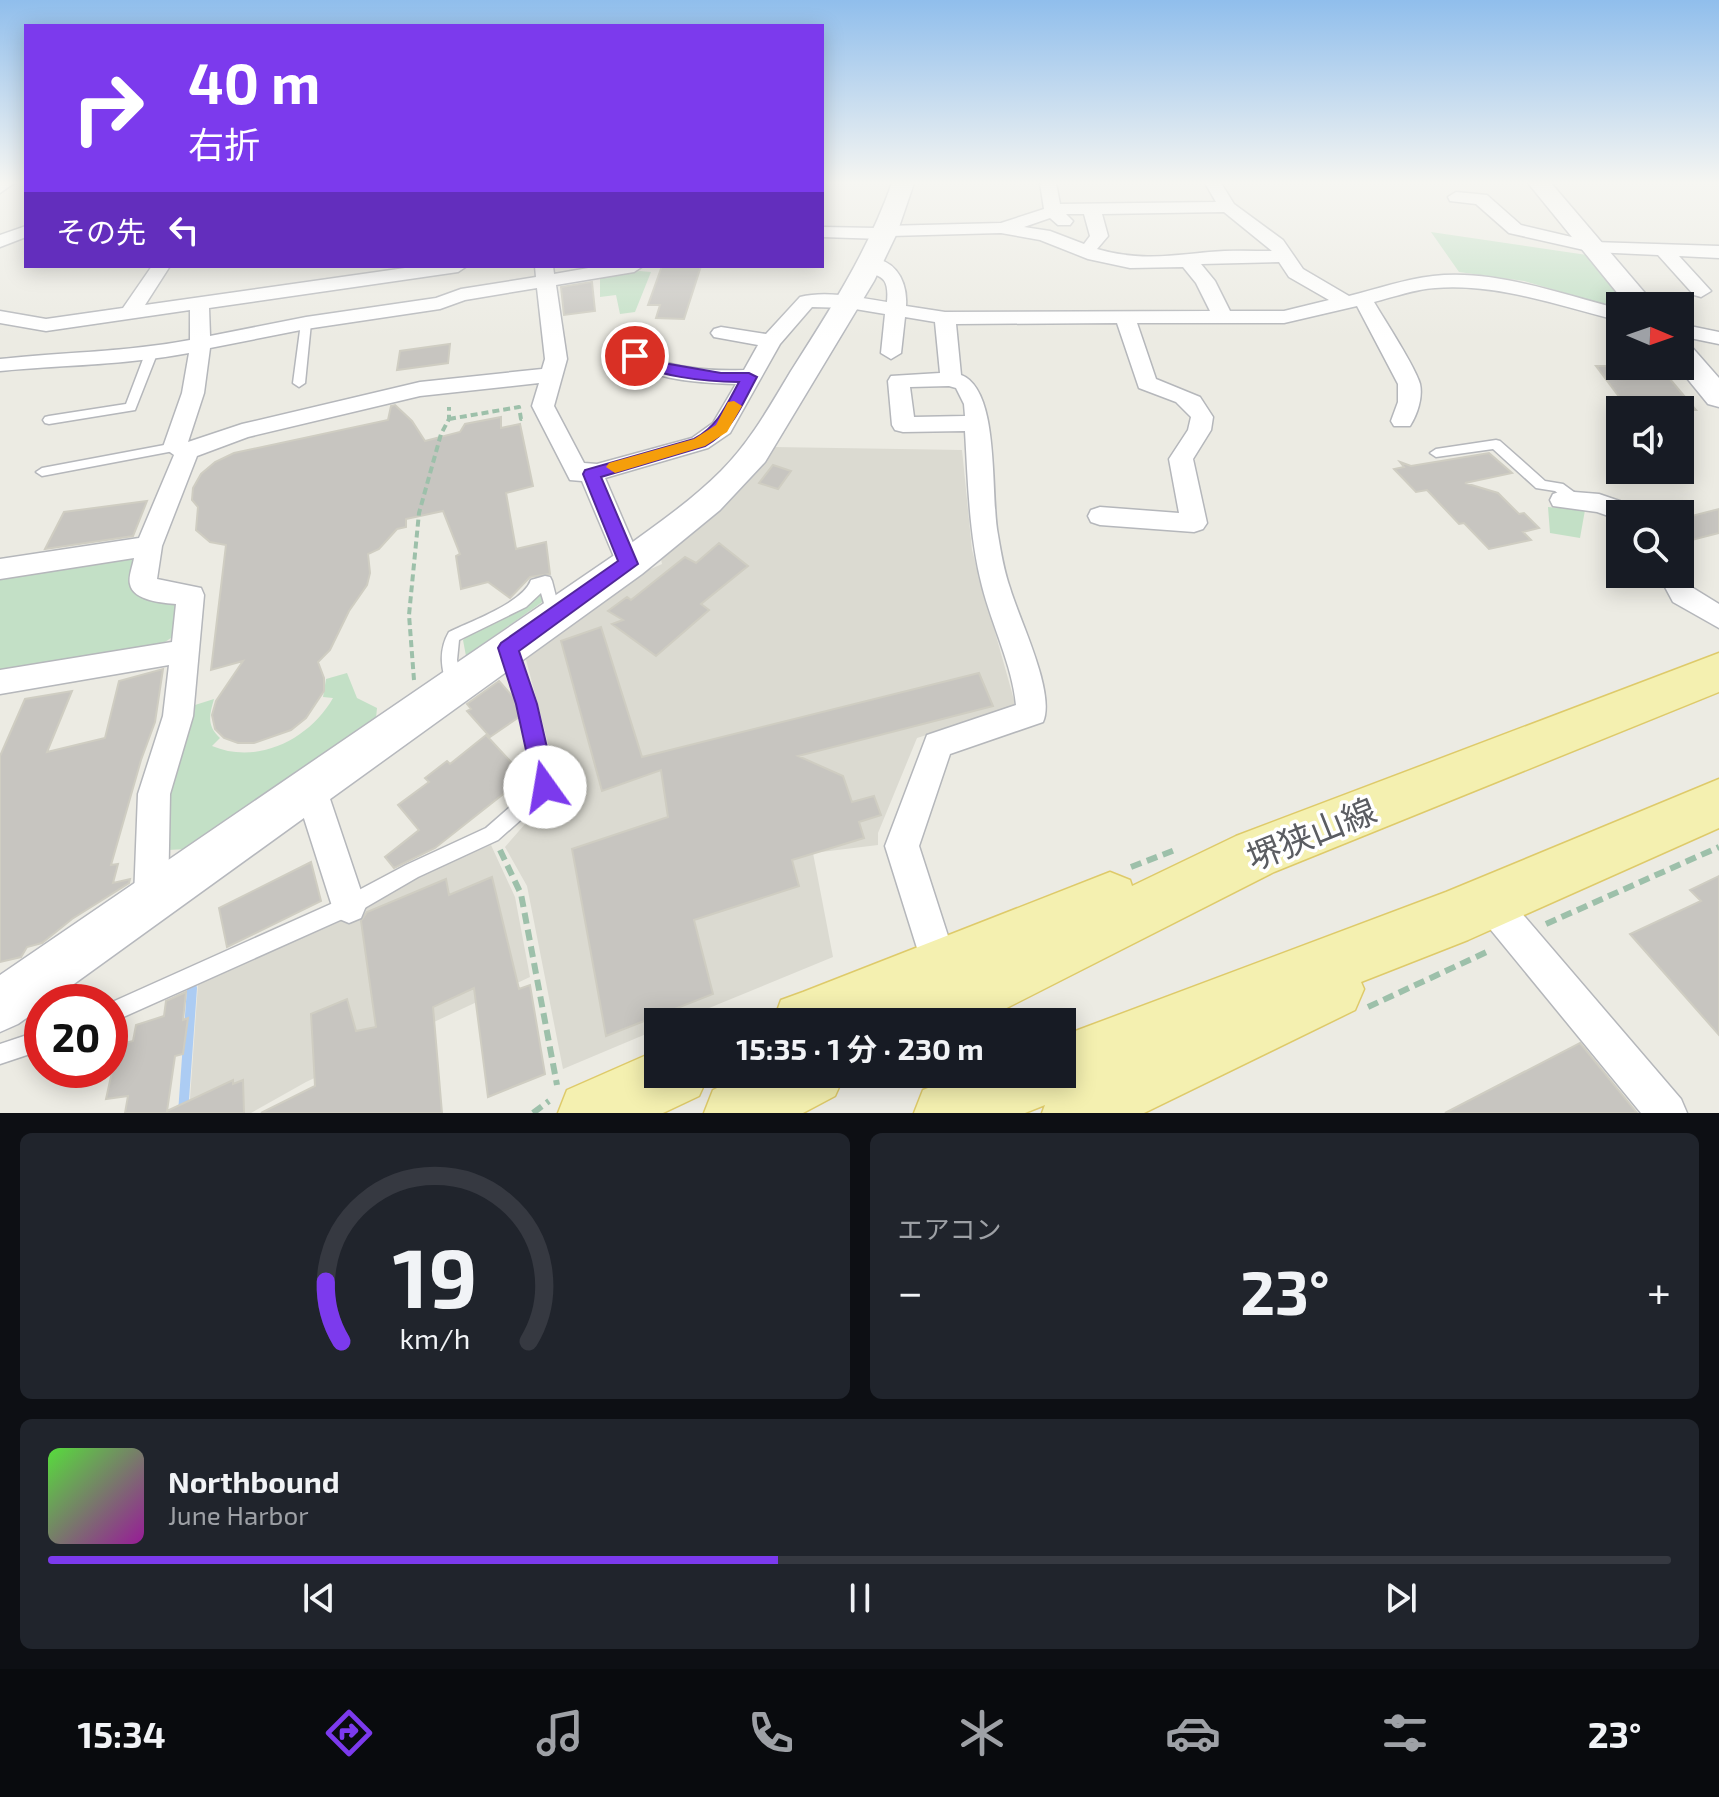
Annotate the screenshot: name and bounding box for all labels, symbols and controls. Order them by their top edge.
text: 40 m [188,48,320,115]
icon: right [56,56,160,160]
text: 右折 [188,122,260,165]
icon: left [162,208,206,252]
text: その先 [56,213,146,249]
north arrow [1606,292,1694,380]
map controls [1606,292,1694,588]
pin [601,322,669,390]
icon: arrive [613,334,657,378]
button: sound [1606,396,1694,484]
button: search [1606,500,1694,588]
position arrow [503,745,587,829]
street label: 堺狭山線 [1240,789,1382,877]
speed limit sign: 20 [24,984,128,1088]
text: 15:35 · 1 分 · 230 m [736,1030,984,1066]
text: エアコン [898,1213,1002,1244]
text: 19 [392,1225,477,1325]
text: 23° [1240,1255,1330,1327]
text: − [898,1264,923,1317]
text: + [1647,1264,1671,1317]
text: km/h [399,1320,470,1355]
text: Northbound [168,1463,340,1499]
text: June Harbor [168,1499,309,1530]
icon: previous [297,1576,341,1620]
icon: pause [838,1576,882,1620]
icon: next [1379,1576,1423,1620]
icon: directions [321,1705,377,1761]
icon: music [532,1705,588,1761]
icon: phone [743,1705,799,1761]
icon: climate [954,1705,1010,1761]
icon: car [1165,1705,1221,1761]
icon: filters [1377,1705,1433,1761]
text: 15:34 [78,1712,166,1755]
text: 23° [1588,1712,1641,1755]

